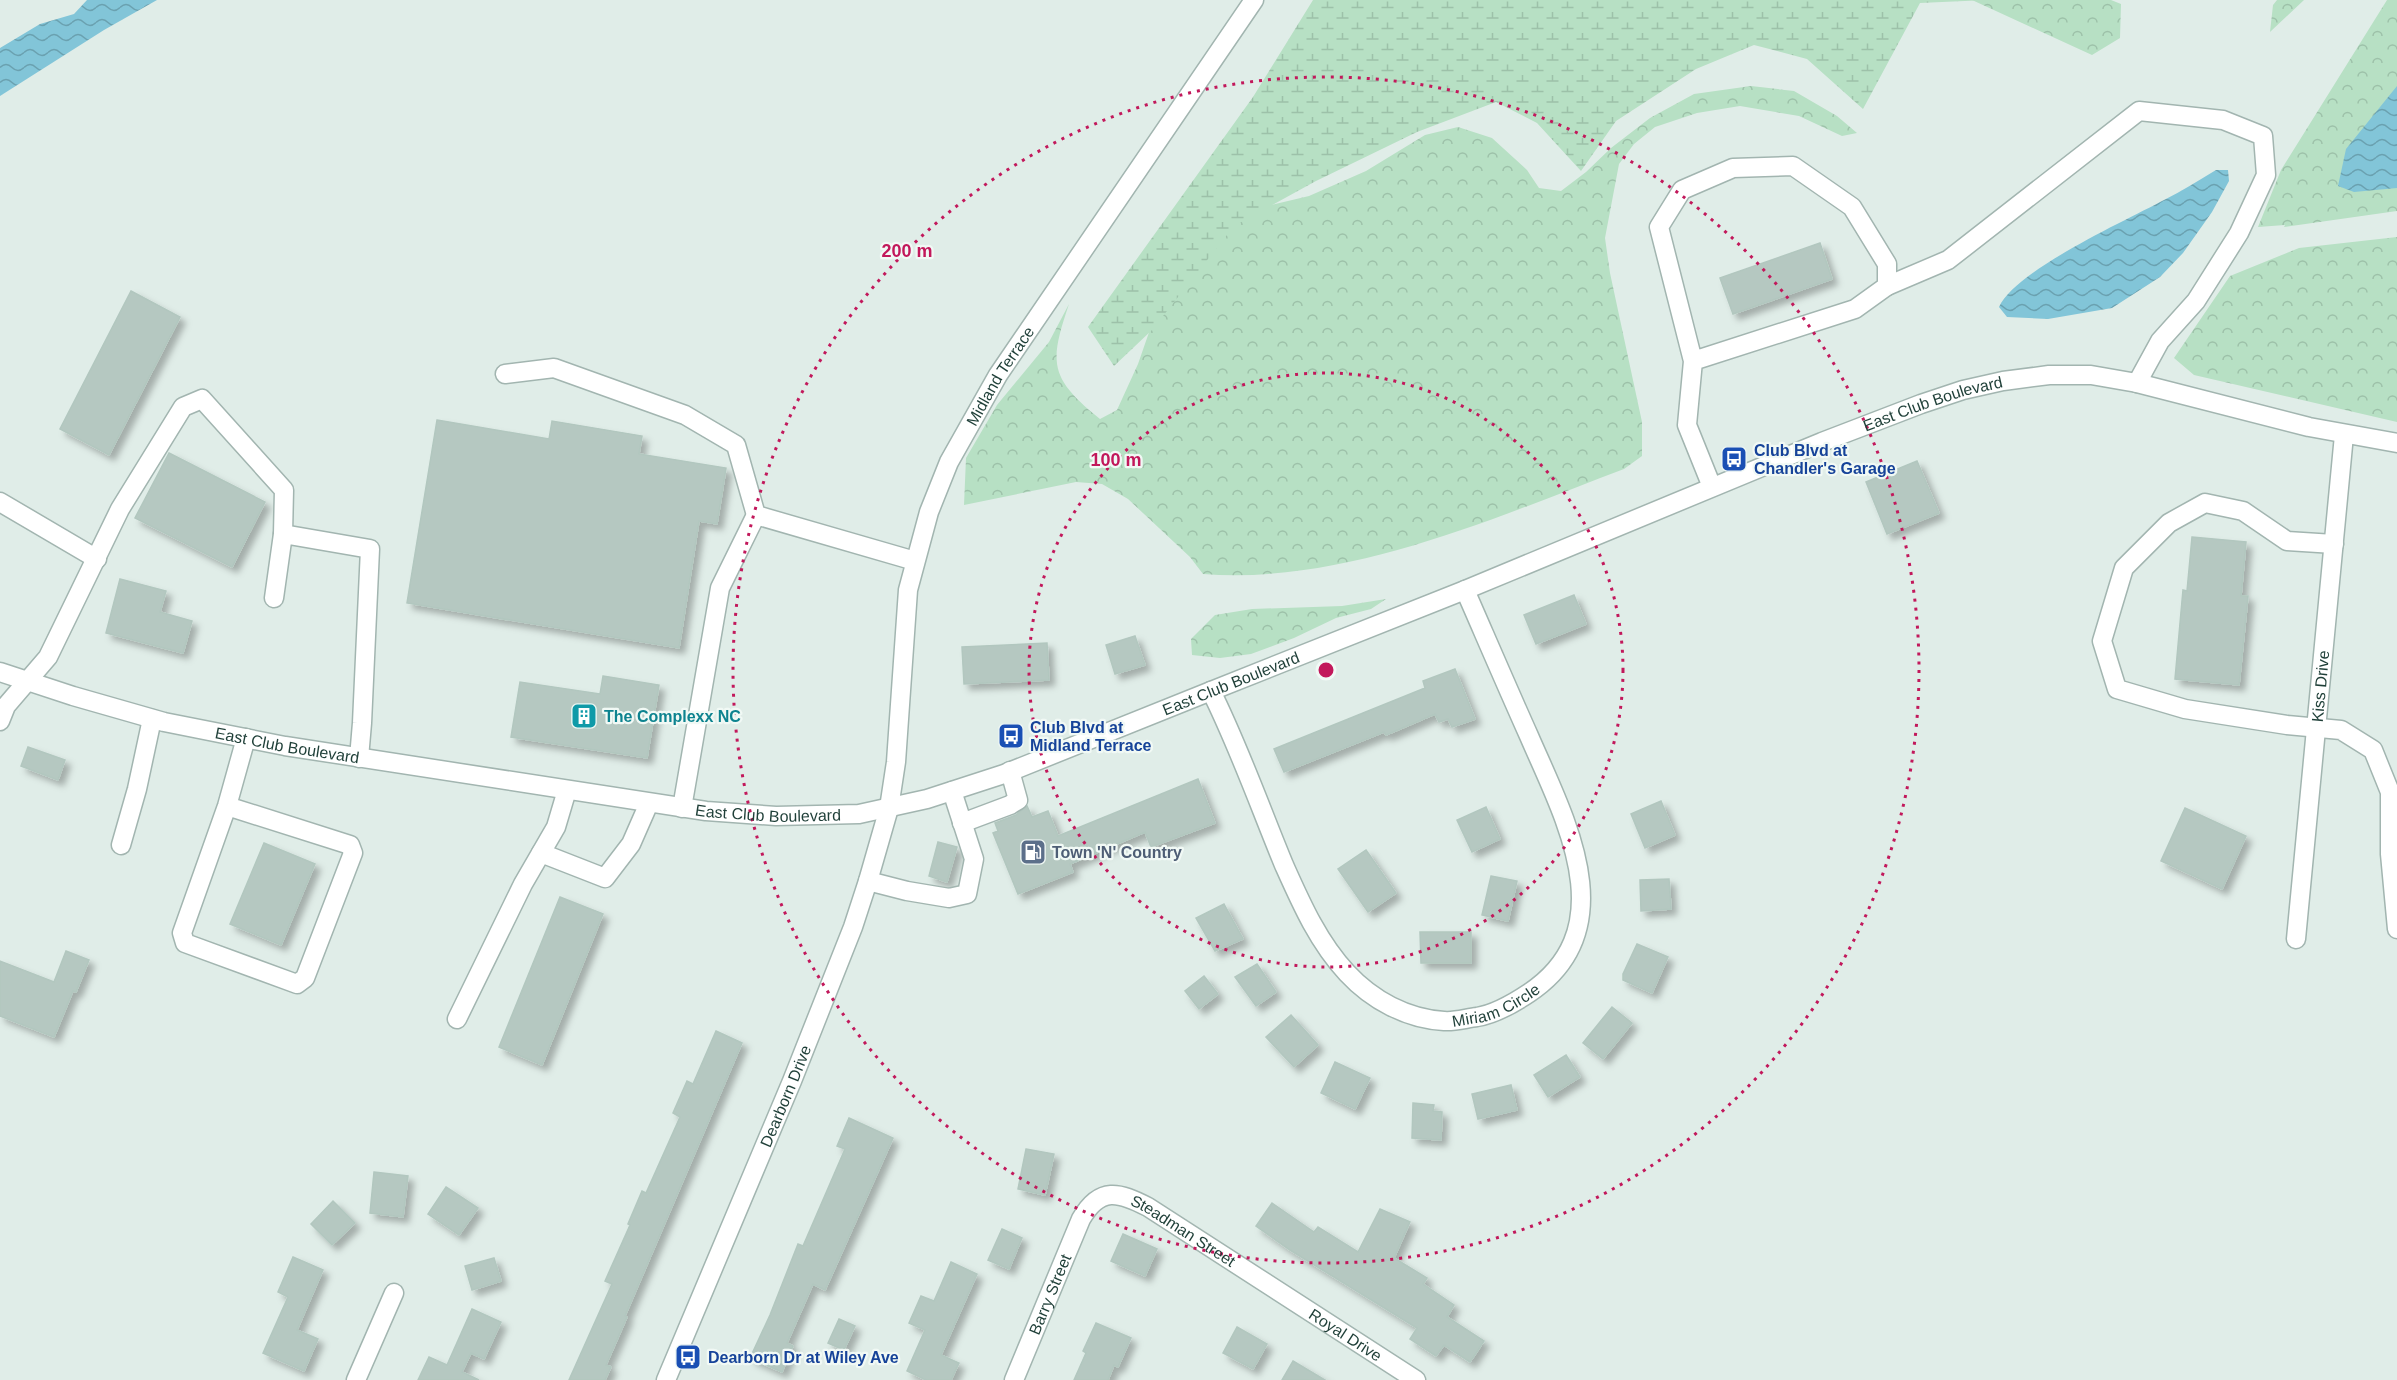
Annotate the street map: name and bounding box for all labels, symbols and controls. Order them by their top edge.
text: 200 m [881,241,933,261]
street label: Midland Terrace [963,323,1037,429]
street label: East Club Boulevard [1861,373,2004,434]
place label: Club Blvd at Chandler's Garage [1754,442,1896,477]
bus stop icon: Club Blvd at Chandler's Garage [1719,444,1749,474]
text: 100 m [1090,450,1142,470]
street label: East Club Boulevard [1160,648,1302,718]
street label: Kiss Drive [2308,649,2332,723]
centre of rings [1316,660,1336,680]
building icon: The Complexx NC [569,701,599,731]
place label: The Complexx NC [604,708,741,725]
place label: Club Blvd at Midland Terrace [1030,719,1152,754]
bus stop icon: Club Blvd at Midland Terrace [996,721,1026,751]
street label: East Club Boulevard [214,724,361,766]
street label: East Club Boulevard [694,801,841,825]
fuel station icon: Town 'N' Country [1018,837,1048,867]
place label: Town 'N' Country [1052,844,1182,861]
street label: Miriam Circle [1451,980,1543,1030]
street label: Dearborn Drive [757,1043,814,1149]
street label: Steadman Street [1128,1192,1239,1270]
street label: Barry Street [1025,1251,1074,1337]
street label: Royal Drive [1306,1305,1385,1364]
bus stop icon: Dearborn Dr at Wiley Ave [673,1342,703,1372]
place label: Dearborn Dr at Wiley Ave [708,1349,899,1366]

